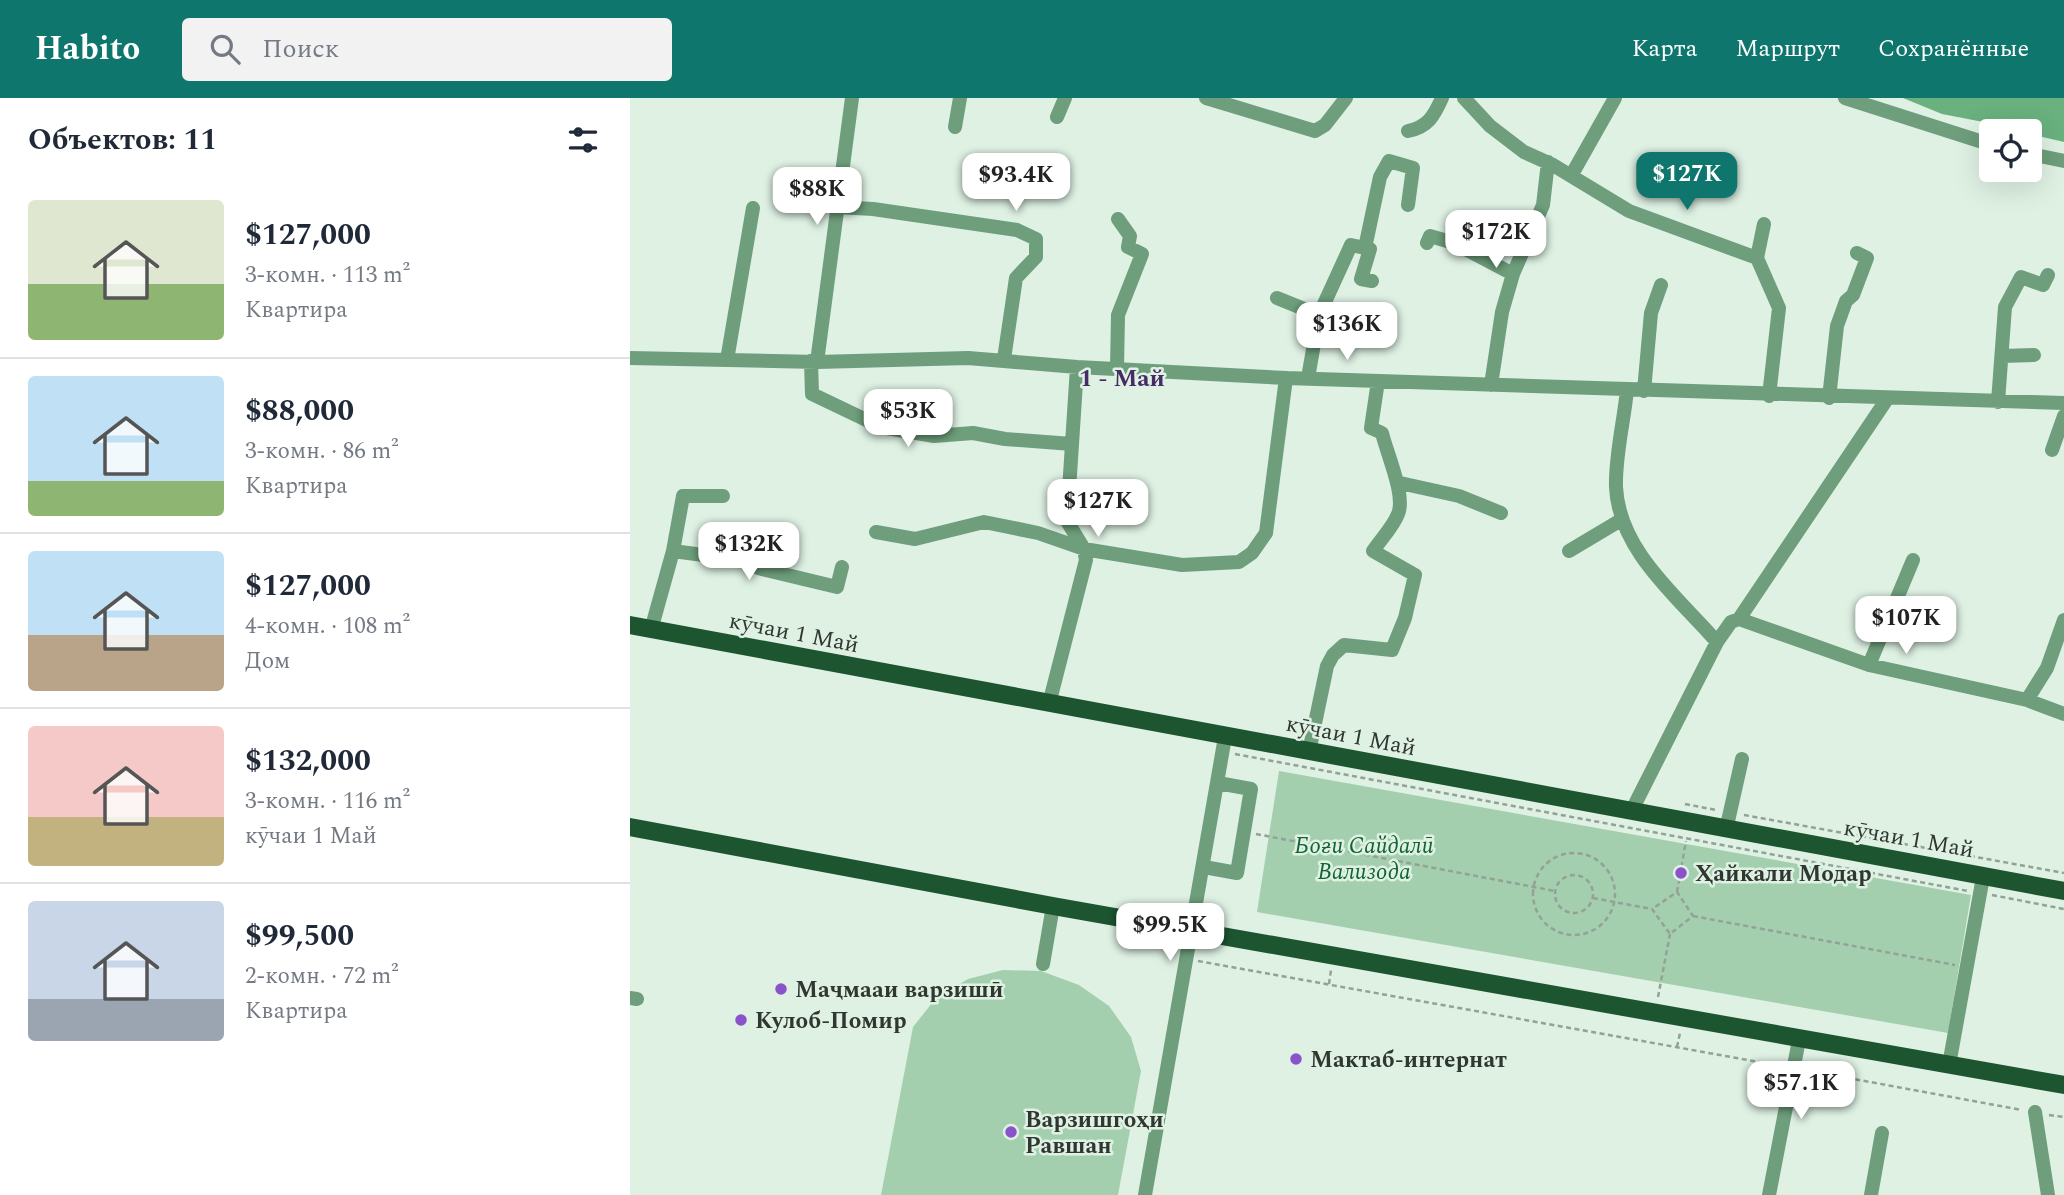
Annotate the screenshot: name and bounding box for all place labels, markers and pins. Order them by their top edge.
pin: $127K [1638,152,1736,212]
pin: $93.4K [959,153,1073,213]
pin: $88K [776,167,858,227]
pin: $172K [1447,211,1545,270]
pin: $136K [1298,302,1396,362]
pin: $53K [867,390,949,449]
pin: $127K [1049,480,1147,539]
pin: $132K [700,522,798,582]
pin: $107K [1857,596,1955,656]
place label: Ҳайкали Модар [1695,857,1872,892]
marker: Ҳайкали Модар [1673,865,1689,881]
pin: $99.5K [1113,904,1227,963]
place label: Маҷмааи варзишӣ [795,973,1003,1008]
marker: Маҷмааи варзишӣ [773,981,789,997]
place label: Кулоб-Помир [755,1004,906,1039]
marker: Кулоб-Помир [733,1012,749,1028]
place label: Мактаб-интернат [1310,1043,1507,1078]
marker: Мактаб-интернат [1288,1051,1304,1067]
pin: $57.1K [1744,1062,1858,1121]
place label: Варзишгоҳи Равшан [1025,1103,1164,1164]
marker: Варзишгоҳи Равшан [1003,1124,1019,1140]

